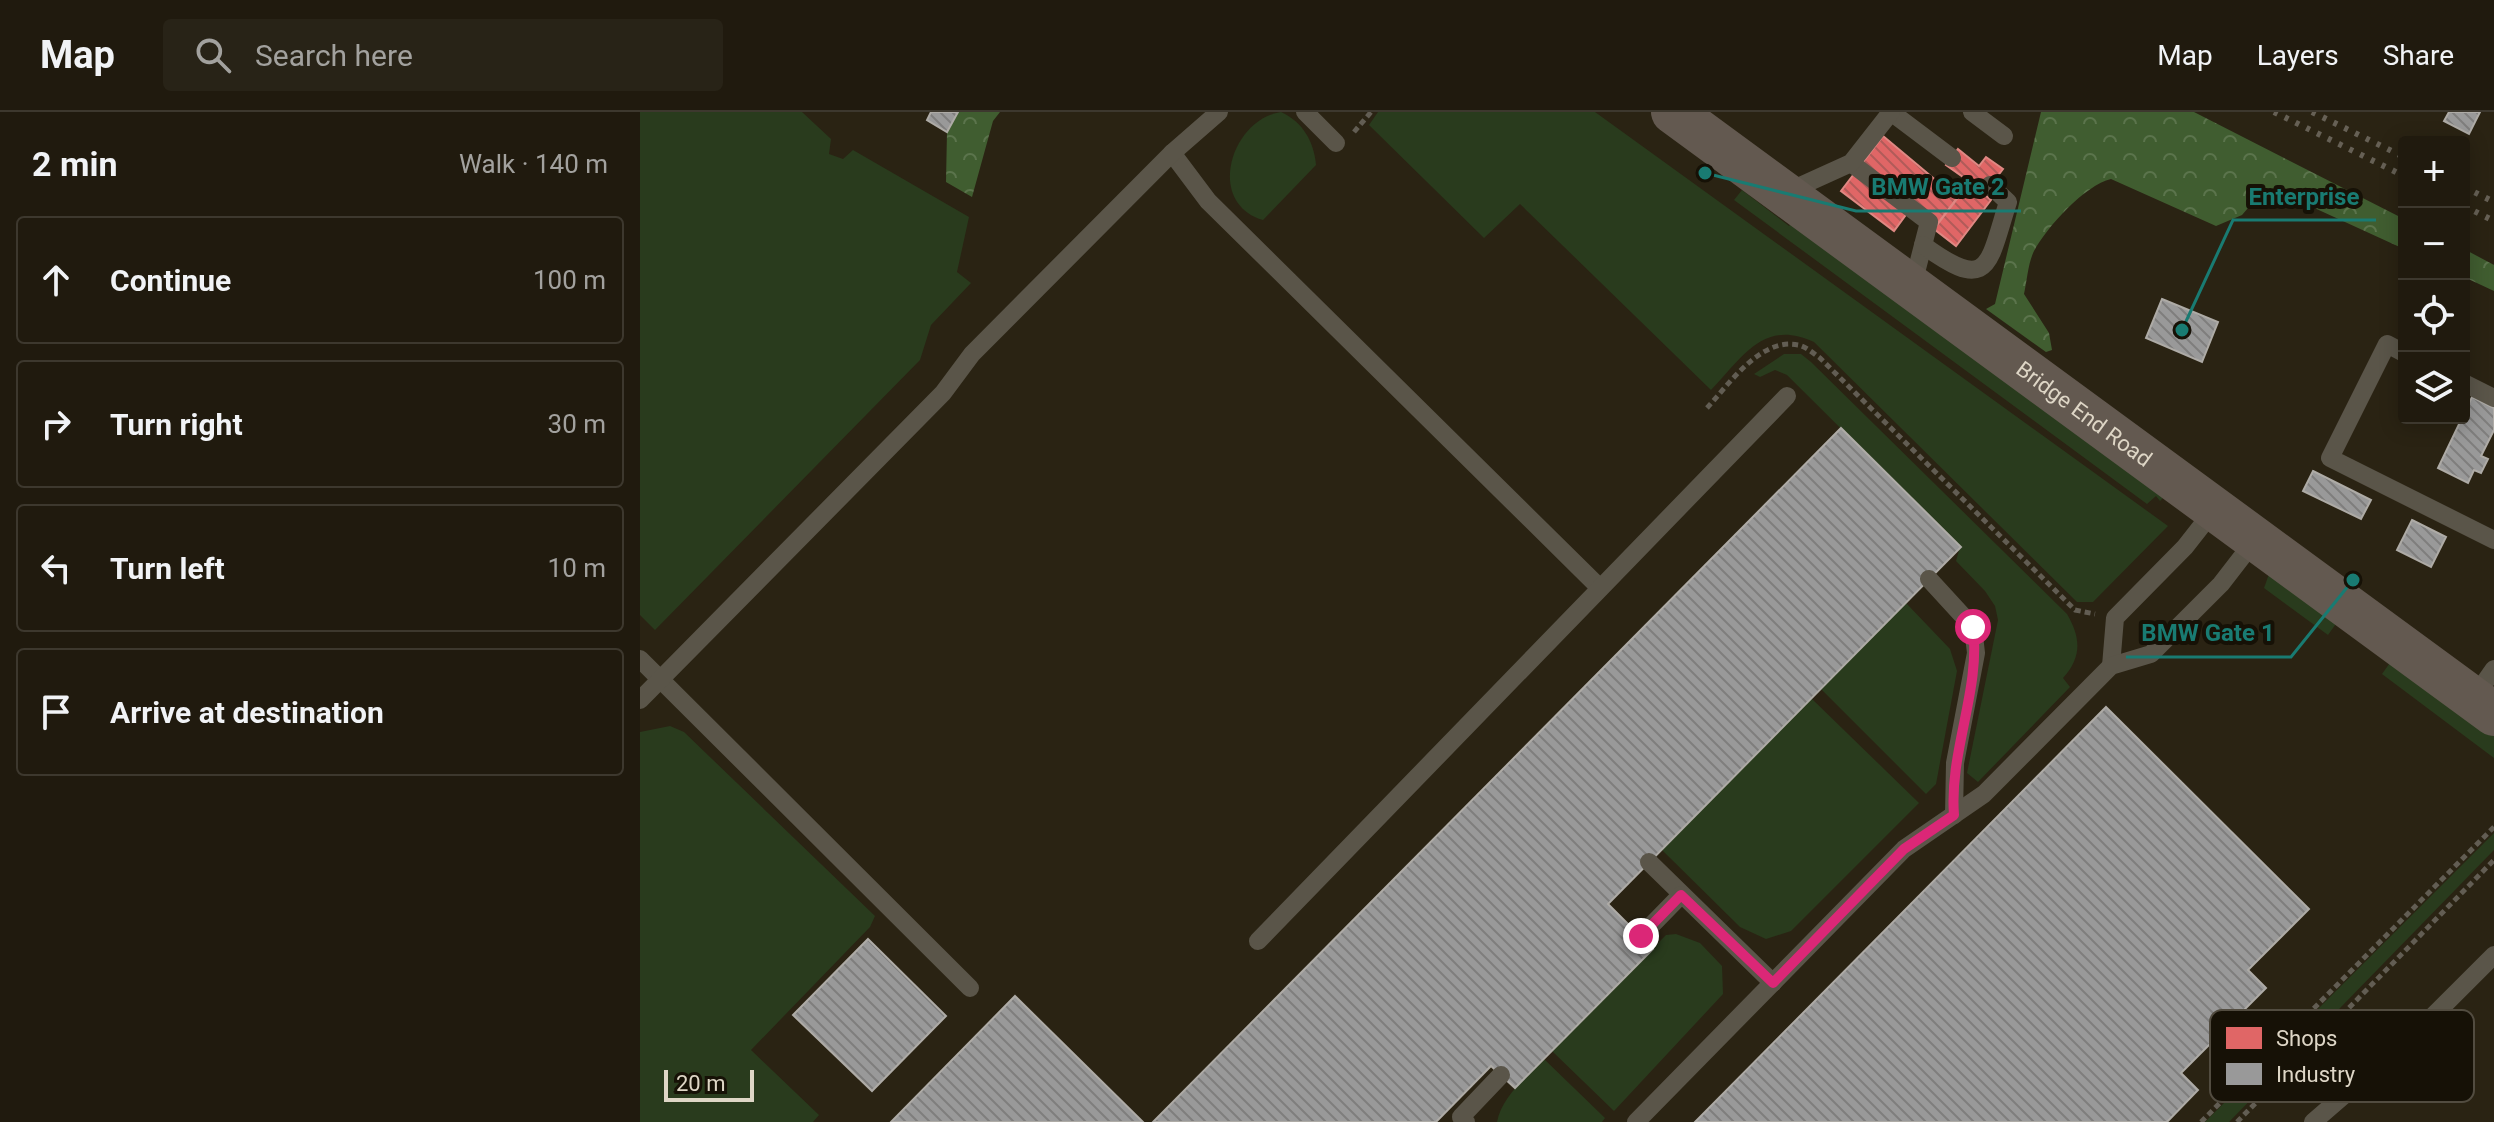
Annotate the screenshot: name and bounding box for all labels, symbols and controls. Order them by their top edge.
search box [163,19,723,91]
text: Map [40,33,115,77]
icon: search [191,33,235,77]
text: Search here [255,38,413,73]
text: Map [2157,39,2213,72]
text: Layers [2257,39,2339,72]
text: Share [2383,39,2454,72]
map controls [2398,136,2470,424]
button: + [2398,136,2470,208]
text: 2 min [32,144,117,184]
text: Walk · 140 m [459,149,608,179]
callout: BMW Gate 2 [1856,163,2021,211]
callout: Enterprise [2233,172,2376,220]
text: BMW Gate 2 [1871,173,2005,201]
text: Enterprise [2249,183,2359,211]
button: − [2398,208,2470,280]
icon: ahead [34,258,78,302]
text: Continue [110,263,231,298]
text: 100 m [533,265,606,295]
button: locate [2398,280,2470,352]
button: layers [2398,352,2470,424]
street label: Bridge End Road [2012,356,2157,471]
icon: right [34,402,78,446]
text: Turn right [110,407,243,442]
text: 30 m [548,409,606,439]
icon: left [34,546,78,590]
text: Turn left [110,551,225,586]
text: 10 m [548,553,606,583]
route start [1955,609,1991,645]
callout: BMW Gate 1 [2126,609,2291,657]
text: BMW Gate 1 [2141,619,2275,647]
icon: arrive [34,690,78,734]
text: Arrive at destination [110,695,384,730]
route end [1623,918,1659,954]
legend [2210,1010,2474,1102]
text: Shops [2276,1026,2337,1051]
text: Industry [2276,1062,2356,1087]
scale bar [664,1066,754,1102]
text: 20 m [676,1071,725,1096]

